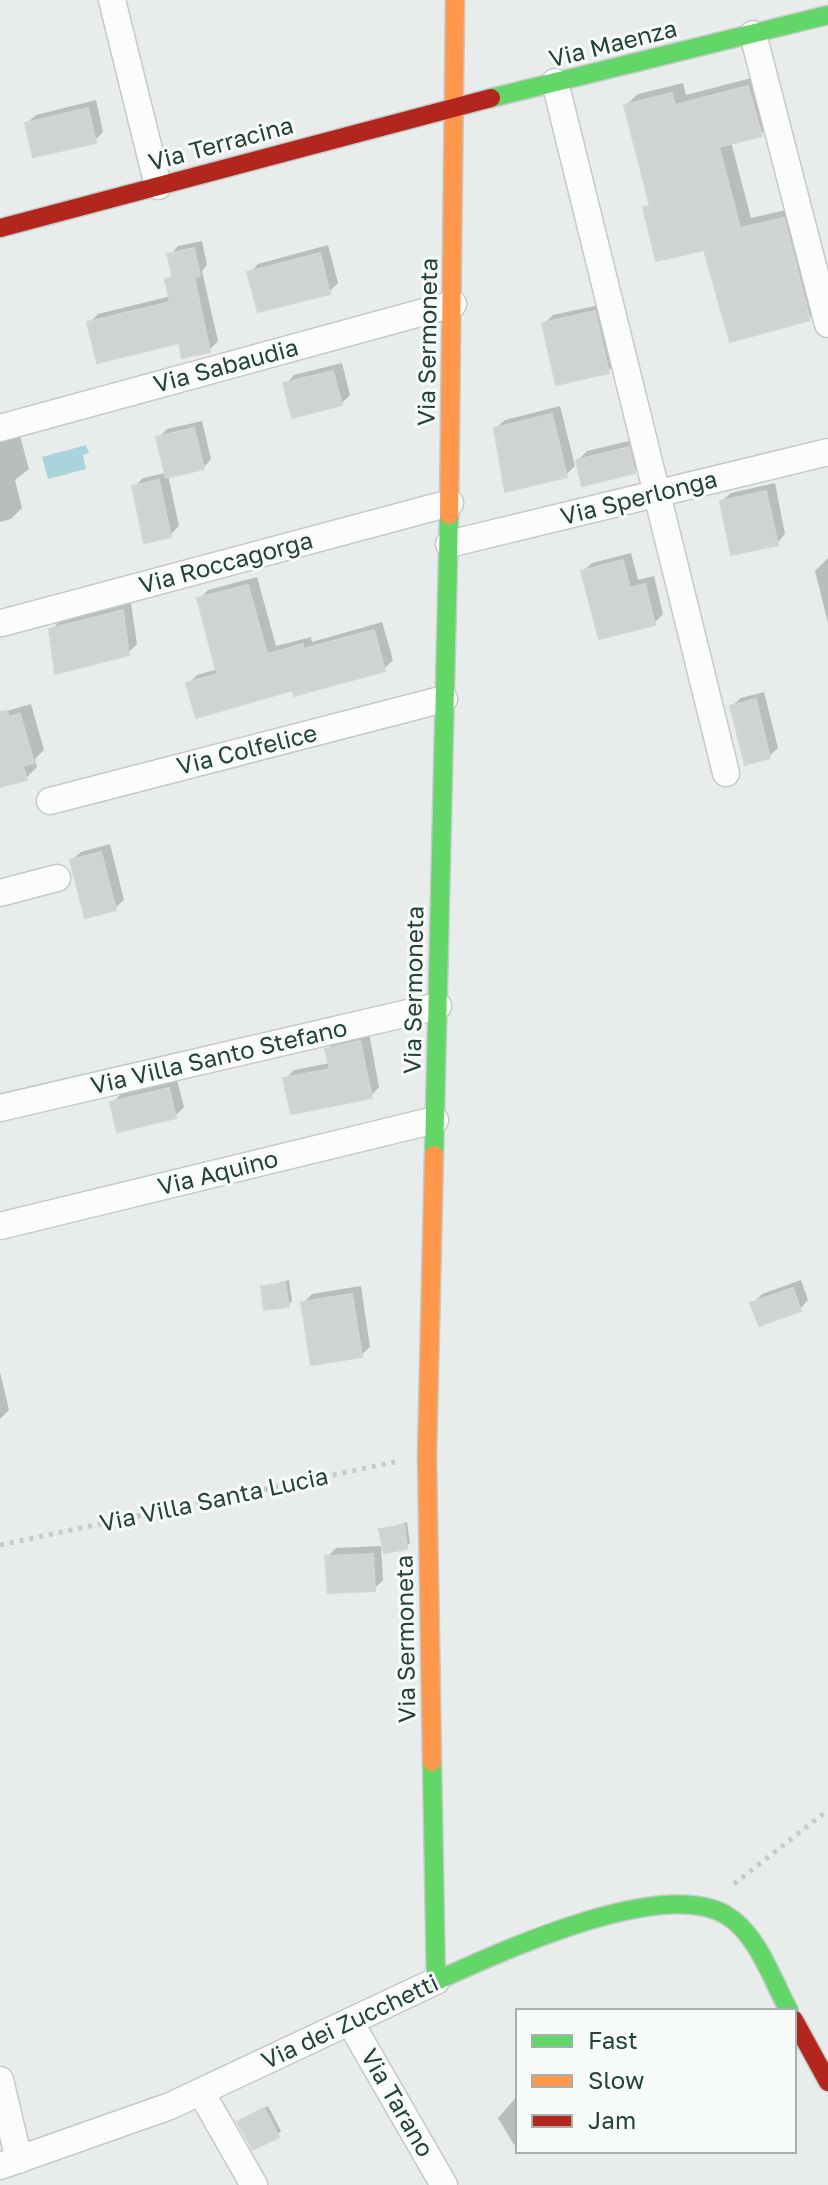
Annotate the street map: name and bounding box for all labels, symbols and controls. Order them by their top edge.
street label: Via Maenza [546,13,680,72]
street label: Via Terracina [145,109,296,176]
street label: Via Sermoneta [411,258,442,426]
street label: Via Sabaudia [150,331,301,398]
street label: Via Sperlonga [557,463,720,530]
street label: Via Roccagorga [135,524,316,599]
street label: Via Colfelice [173,717,320,780]
street label: Via Sermoneta [397,906,428,1074]
street label: Via Villa Santo Stefano [88,1012,350,1099]
street label: Via Aquino [155,1143,281,1200]
street label: Via Villa Santa Lucia [97,1460,331,1537]
street label: Via Sermoneta [389,1555,420,1723]
street label: Via dei Zucchetti [256,1967,442,2074]
legend [516,2009,796,2153]
text: Fast [588,2025,638,2054]
street label: Via Tarano [356,2043,441,2162]
text: Slow [588,2065,644,2094]
text: Jam [588,2105,636,2134]

